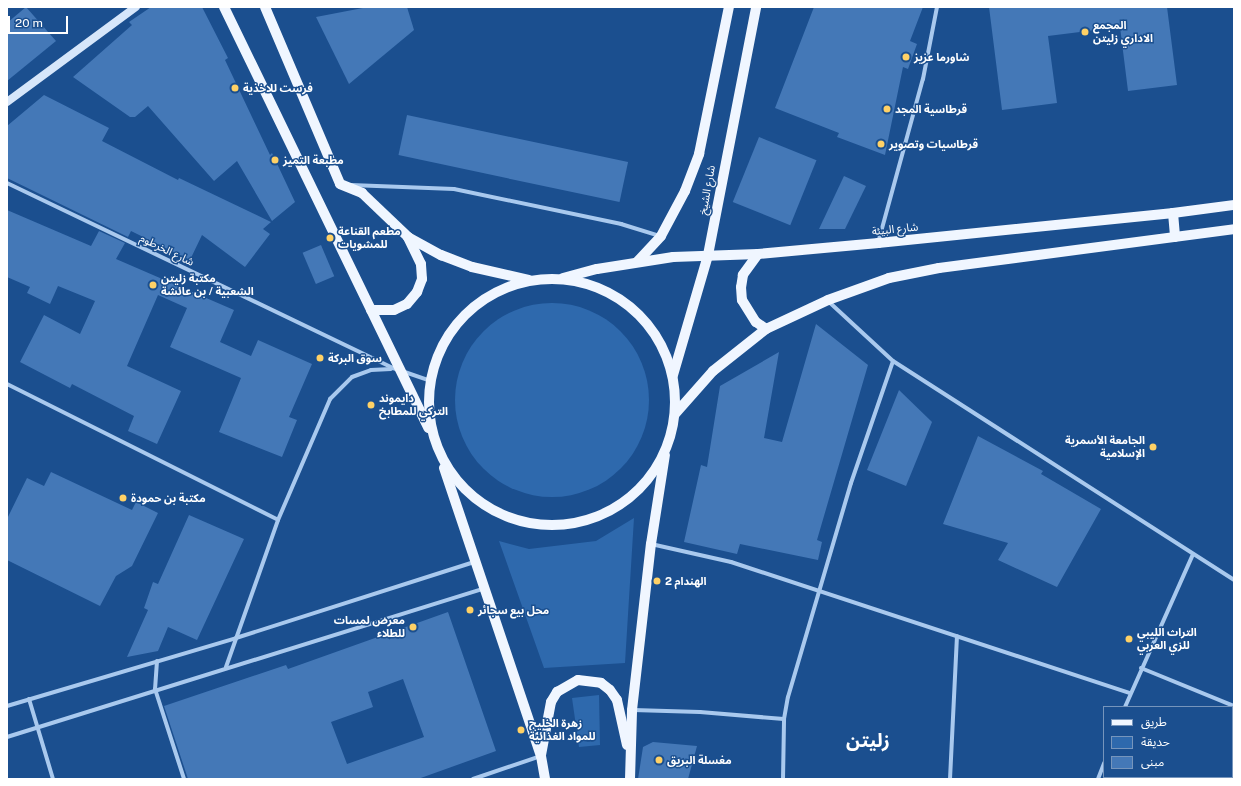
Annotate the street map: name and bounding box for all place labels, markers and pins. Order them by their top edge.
place label: المجمع الاداري زليتن [1093,19,1153,45]
marker: المجمع الاداري زليتن [1080,27,1090,37]
place label: شاورما عزيز [914,50,970,64]
marker: شاورما عزيز [901,52,911,62]
place label: فرست للاخذية [243,81,313,95]
marker: فرست للاخذية [230,83,240,93]
place label: قرطاسية المجد [895,102,967,116]
marker: قرطاسية المجد [882,104,892,114]
place label: قرطاسيات وتصوير [889,137,978,151]
marker: قرطاسيات وتصوير [876,139,886,149]
place label: مطبعة التميز [283,153,344,167]
marker: مطبعة التميز [270,155,280,165]
place label: مطعم القناعة للمشويات [338,225,401,251]
marker: مطعم القناعة للمشويات [325,233,335,243]
place label: مكتبة زليتن الشعبية / بن عائشة [161,272,254,298]
marker: مكتبة زليتن الشعبية / بن عائشة [148,280,158,290]
place label: سوق البركة [328,351,382,365]
marker: سوق البركة [315,353,325,363]
place label: دايموند التركي للمطابخ [379,392,448,418]
marker: دايموند التركي للمطابخ [366,400,376,410]
place label: الجامعة الأسمرية الإسلامية [1065,434,1145,460]
marker: الجامعة الأسمرية الإسلامية [1148,442,1158,452]
place label: مكتبة بن حمودة [131,491,206,505]
marker: مكتبة بن حمودة [118,493,128,503]
place label: الهندام 2 [665,574,707,588]
marker: الهندام 2 [652,576,662,586]
place label: محل بيع سجائر [478,603,549,617]
marker: محل بيع سجائر [465,605,475,615]
place label: معرض لمسات للطلاء [334,614,405,640]
marker: معرض لمسات للطلاء [408,622,418,632]
place label: التراث الليبي للزي العربي [1137,626,1197,652]
marker: التراث الليبي للزي العربي [1124,634,1134,644]
place label: زهرة الخليج للمواد الغذائية [529,717,596,743]
marker: زهرة الخليج للمواد الغذائية [516,725,526,735]
place label: مغسلة البريق [667,753,732,767]
marker: مغسلة البريق [654,755,664,765]

